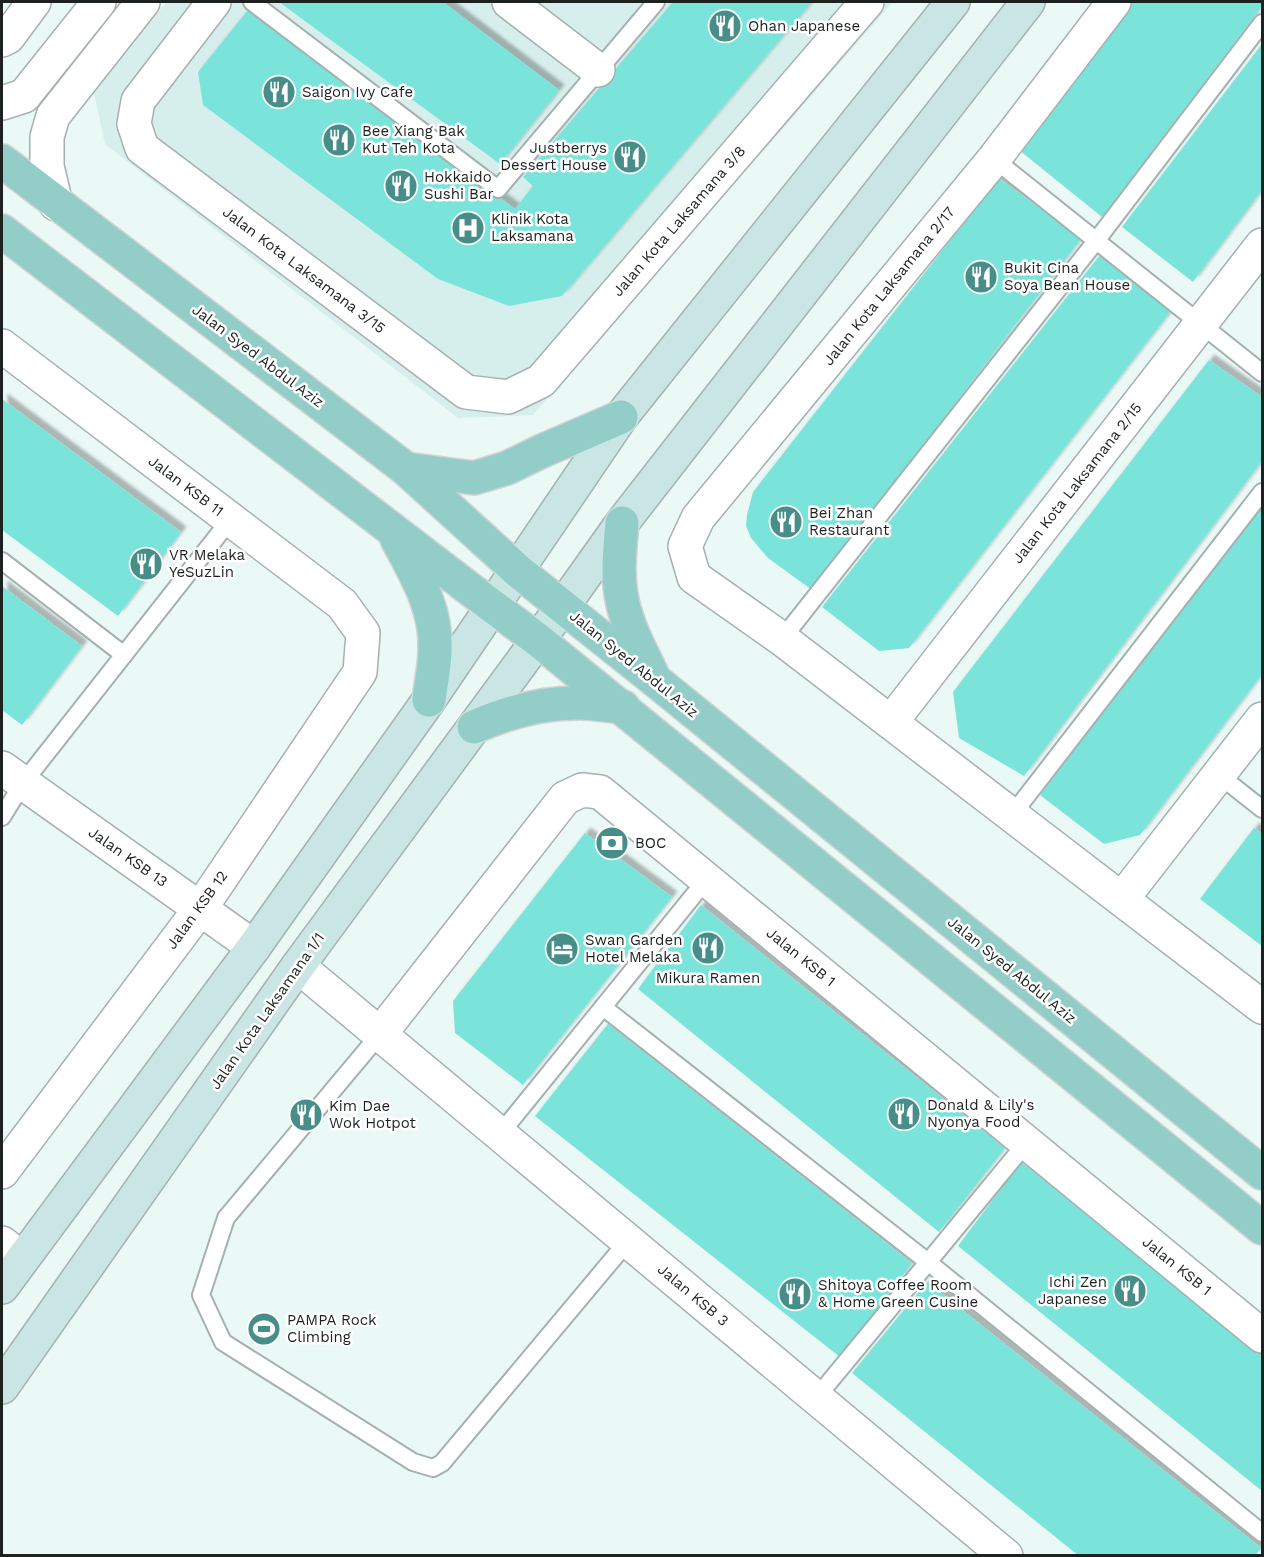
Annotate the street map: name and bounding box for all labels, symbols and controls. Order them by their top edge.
restaurant icon: Ohan Japanese [707,8,743,44]
place label: Ohan Japanese [748,17,860,35]
restaurant icon: Saigon Ivy Cafe [261,74,297,110]
place label: Saigon Ivy Cafe [302,83,413,101]
restaurant icon: Bee Xiang Bak Kut Teh Kota [321,122,357,158]
place label: Bee Xiang Bak Kut Teh Kota [362,122,465,157]
place label: Justberrys Dessert House [500,139,607,174]
restaurant icon: Justberrys Dessert House [612,139,648,175]
street label: Jalan Kota Laksamana 3/8 [609,142,749,300]
restaurant icon: Hokkaido Sushi Bar [383,168,419,204]
place label: Hokkaido Sushi Bar [424,168,494,203]
street label: Jalan Kota Laksamana 3/15 [219,203,389,337]
street label: Jalan Kota Laksamana 2/17 [819,203,959,369]
hospital icon: Klinik Kota Laksamana [450,210,486,246]
place label: Klinik Kota Laksamana [491,210,574,245]
restaurant icon: Bukit Cina Soya Bean House [963,259,999,295]
place label: Bukit Cina Soya Bean House [1004,259,1130,294]
street label: Jalan Syed Abdul Aziz [189,301,327,411]
street label: Jalan Kota Laksamana 2/15 [1009,399,1145,567]
street label: Jalan KSB 11 [145,452,227,520]
restaurant icon: Bei Zhan Restaurant [768,504,804,540]
place label: Bei Zhan Restaurant [809,504,890,539]
restaurant icon: VR Melaka YeSuzLin [128,546,164,582]
place label: VR Melaka YeSuzLin [169,546,246,581]
street label: Jalan Syed Abdul Aziz [566,607,702,721]
street label: Jalan KSB 13 [85,823,171,891]
bank icon: BOC [594,825,630,861]
place label: BOC [635,834,666,852]
street label: Jalan KSB 12 [163,867,231,953]
street label: Jalan Syed Abdul Aziz [944,913,1080,1027]
street label: Jalan KSB 1 [763,924,839,990]
street label: Jalan Kota Laksamana 1/1 [206,929,328,1093]
restaurant icon: Mikura Ramen [690,930,726,966]
hotel icon: Swan Garden Hotel Melaka [544,931,580,967]
place label: Swan Garden Hotel Melaka [585,931,682,966]
place label: Mikura Ramen [656,969,760,987]
restaurant icon: Donald & Lily's Nyonya Food [886,1096,922,1132]
place label: Donald & Lily's Nyonya Food [927,1096,1034,1131]
restaurant icon: Kim Dae Wok Hotpot [288,1097,324,1133]
place label: Kim Dae Wok Hotpot [329,1097,417,1132]
street label: Jalan KSB 1 [1139,1233,1215,1299]
street label: Jalan KSB 3 [654,1260,732,1330]
place label: Ichi Zen Japanese [1038,1273,1107,1308]
restaurant icon: Ichi Zen Japanese [1112,1273,1148,1309]
restaurant icon: Shitoya Coffee Room & Home Green Cusine [777,1276,813,1312]
place label: Shitoya Coffee Room & Home Green Cusine [818,1276,978,1311]
sports icon: PAMPA Rock Climbing [246,1311,282,1347]
place label: PAMPA Rock Climbing [287,1311,377,1346]

